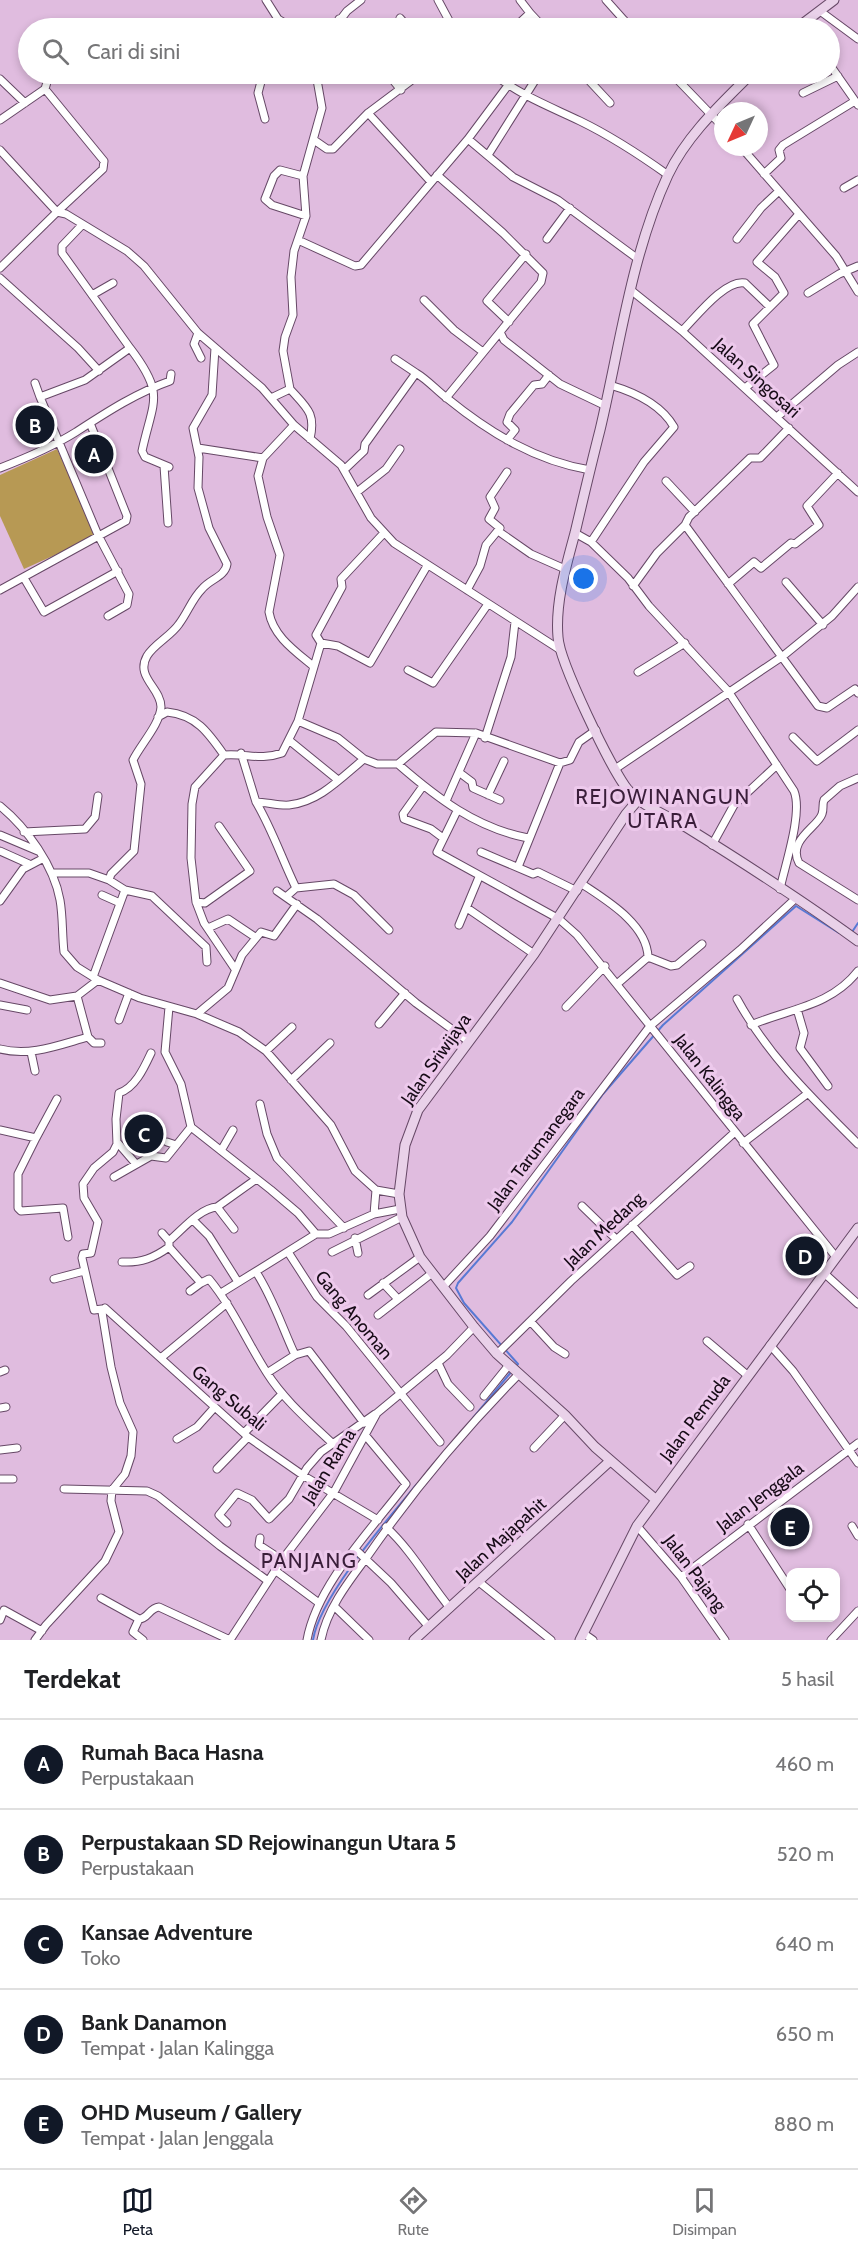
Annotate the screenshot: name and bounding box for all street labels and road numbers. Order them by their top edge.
street label: Jalan Singosari [708,333,805,423]
street label: Jalan Sriwijaya [396,1009,476,1110]
street label: Jalan Kalingga [669,1029,751,1125]
street label: Jalan Tarumanegara [482,1083,589,1215]
street label: Jalan Medang [559,1187,649,1273]
street label: Gang Anoman [310,1266,398,1364]
street label: Gang Subali [187,1361,271,1435]
street label: Jalan Pemuda [655,1370,735,1467]
street label: Jalan Rama [297,1424,361,1508]
street label: Jalan Jenggala [711,1457,808,1537]
street label: Jalan Majapahit [451,1493,551,1586]
street label: Jalan Pajang [658,1530,732,1616]

